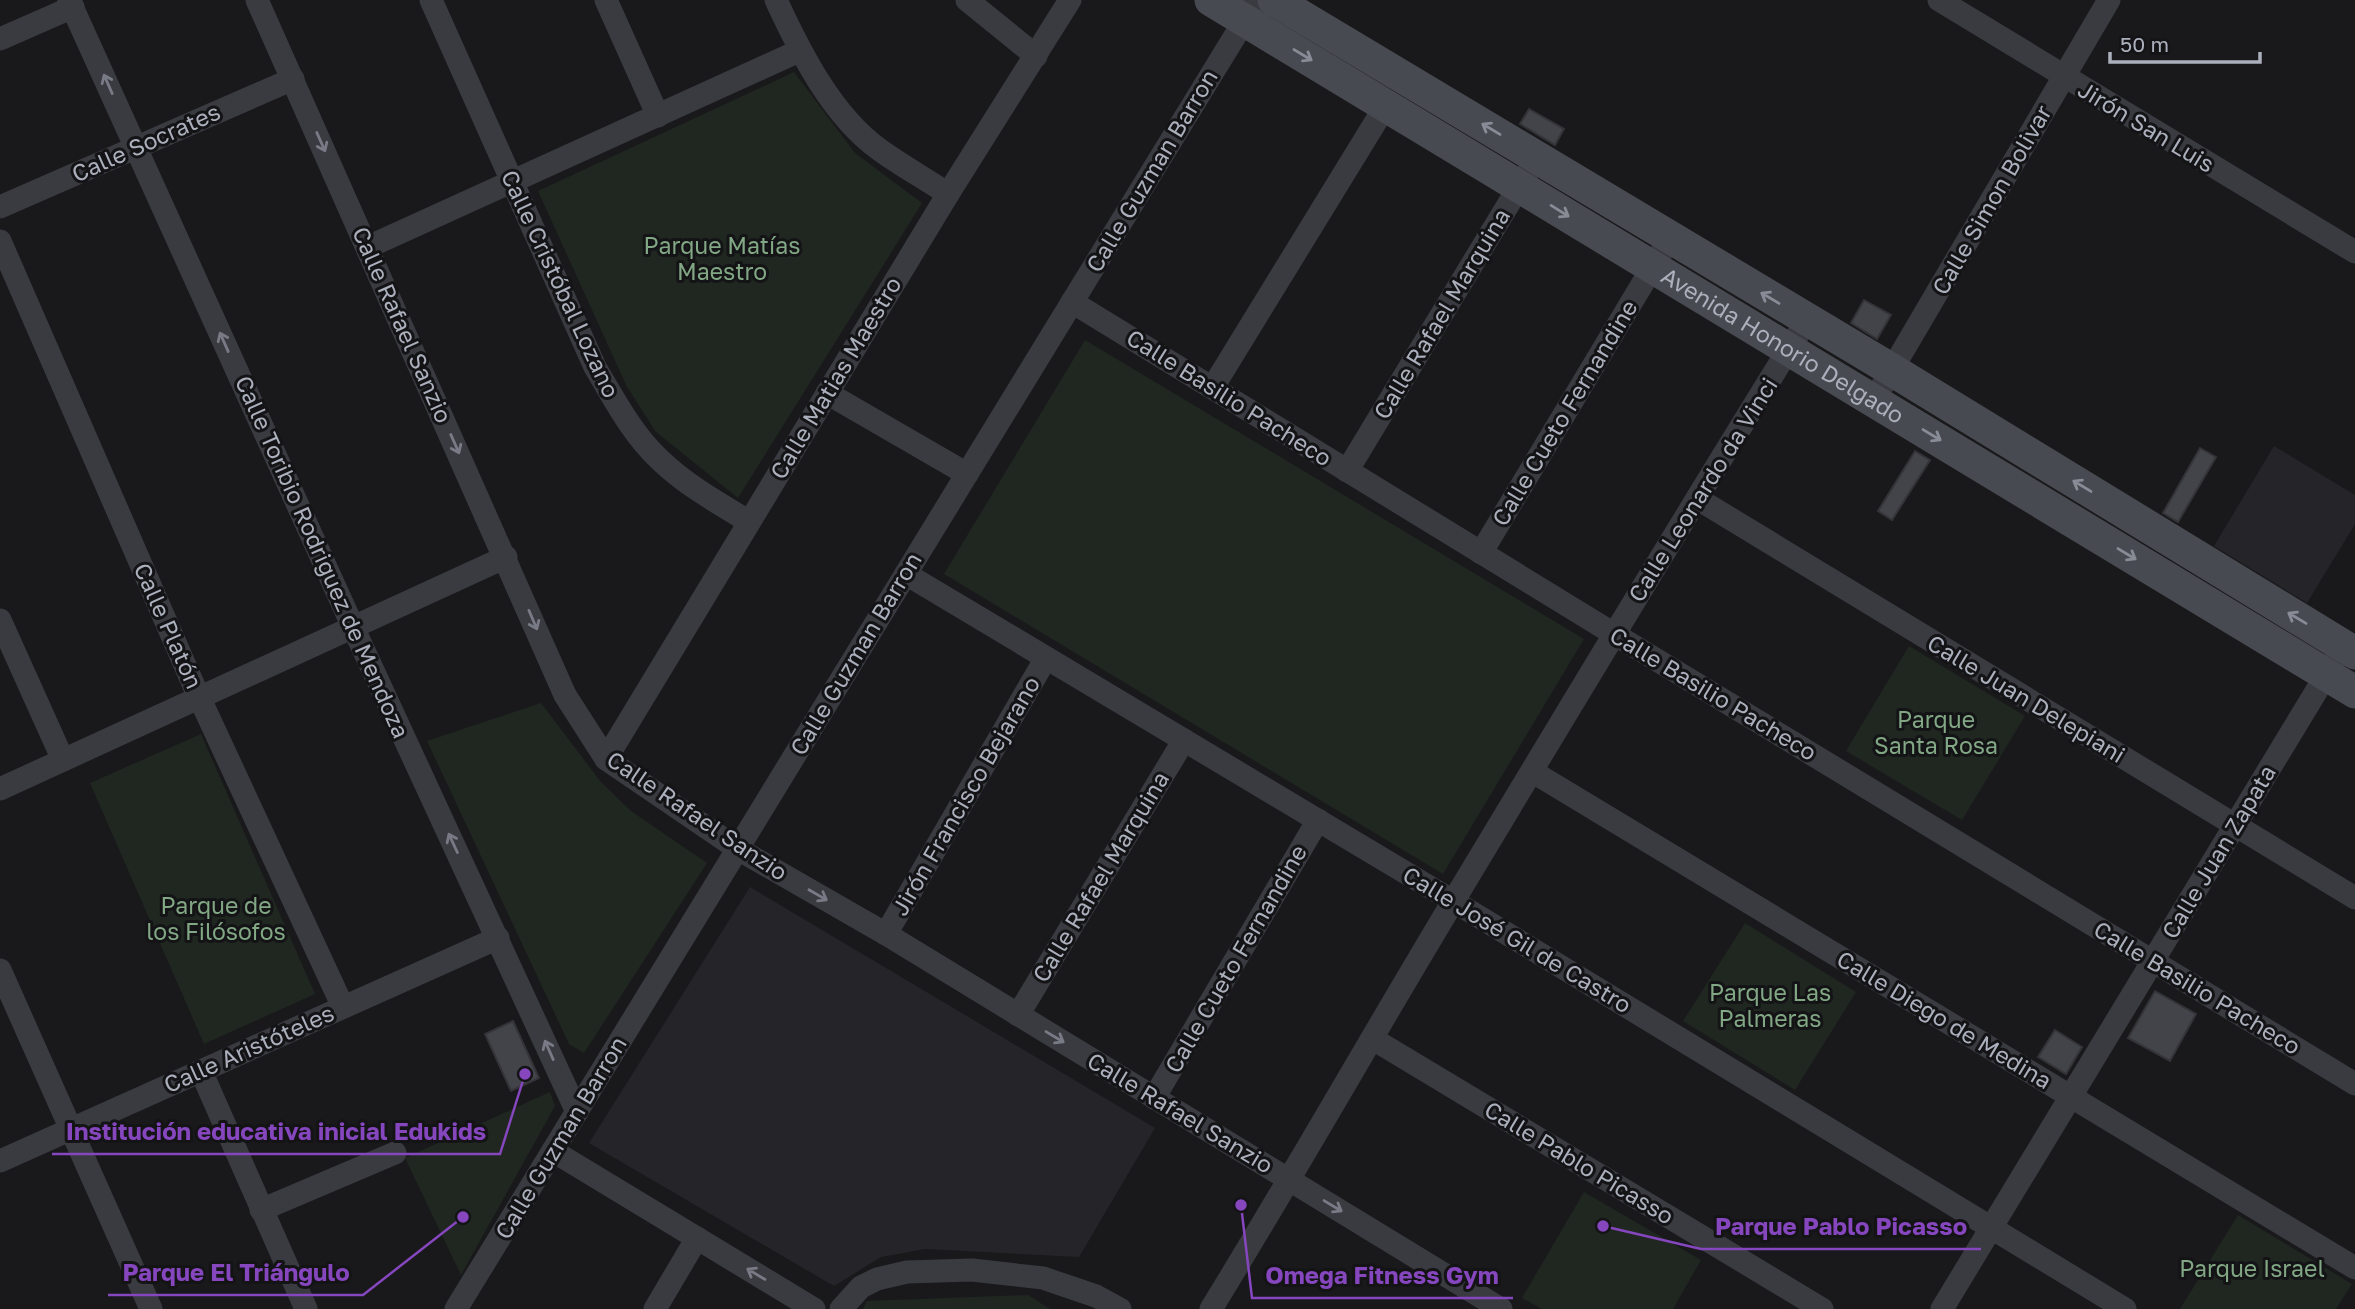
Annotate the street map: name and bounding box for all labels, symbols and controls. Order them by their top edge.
scale bar [2110,21,2260,65]
text: 50 m [2120,31,2169,57]
one-way arrow [1292,49,1312,63]
street label: Calle Guzman Barron [1080,64,1223,277]
one-way arrow [101,74,114,96]
street label: Jirón San Luis [2073,75,2220,178]
street label: Calle Socrates [67,97,224,187]
street label: Calle Simon Bolivar [1925,100,2057,299]
one-way arrow [1482,122,1502,136]
one-way arrow [315,131,328,152]
street label: Calle Cristóbal Lozano [496,165,626,402]
street label: Calle Rafael Marquina [1367,203,1515,424]
one-way arrow [1550,205,1570,219]
street label: Calle Rafael Sanzio [347,222,459,427]
park label: Parque Matías Maestro [644,231,800,285]
street label: Avenida Honorio Delgado [1657,261,1910,429]
street label: Calle Matias Maestro [764,271,907,484]
one-way arrow [1760,290,1780,304]
street label: Calle Cueto Fernandine [1486,294,1643,531]
street label: Calle Basilio Pacheco [1122,323,1337,472]
one-way arrow [217,332,230,353]
street label: Calle Toribio Rodriguez de Mendoza [230,371,416,742]
street label: Calle Leonardo da Vinci [1622,372,1783,607]
one-way arrow [1922,429,1942,443]
one-way arrow [449,433,462,454]
one-way arrow [2072,479,2092,493]
street label: Calle Guzman Barron [784,547,927,760]
one-way arrow [2116,547,2136,561]
street label: Calle Platón [129,558,209,693]
one-way arrow [527,609,540,630]
one-way arrow [2287,610,2307,624]
street label: Calle Basilio Pacheco [1605,620,1822,766]
street label: Calle Juan Delepiani [1923,628,2130,768]
street label: Jirón Francisco Bejarano [885,671,1045,920]
park label: Parque Santa Rosa [1874,705,1998,759]
street label: Calle Rafael Sanzio [602,744,793,886]
street label: Calle Juan Zapata [2155,760,2281,943]
street label: Calle Rafael Marquina [1026,766,1174,987]
one-way arrow [446,833,459,854]
street label: Calle Cueto Fernandine [1158,839,1312,1078]
street label: Calle José Gil de Castro [1398,860,1637,1018]
one-way arrow [807,889,828,902]
park label: Parque de los Filósofos [146,891,286,945]
street label: Calle Basilio Pacheco [2089,914,2306,1060]
street label: Calle Diego de Medina [1832,944,2057,1094]
park label: Parque Las Palmeras [1709,978,1831,1032]
street label: Calle Aristóteles [159,998,338,1098]
one-way arrow [1045,1030,1065,1044]
street label: Calle Guzman Barron [489,1031,632,1244]
one-way arrow [541,1040,555,1061]
street label: Calle Rafael Sanzio [1083,1046,1278,1179]
street label: Calle Pablo Picasso [1480,1095,1679,1230]
callout: Institución educativa inicial Edukids [52,1109,500,1154]
text: Institución educativa inicial Edukids [66,1116,486,1145]
one-way arrow [1323,1200,1343,1214]
callout: Parque Pablo Picasso [1701,1204,1981,1249]
text: Parque Pablo Picasso [1715,1211,1967,1240]
callout: Parque El Triángulo [108,1250,363,1295]
callout: Omega Fitness Gym [1252,1253,1513,1298]
park label: Parque Israel [2179,1254,2325,1282]
text: Parque El Triángulo [122,1257,350,1286]
text: Omega Fitness Gym [1265,1260,1499,1289]
one-way arrow [747,1266,767,1280]

